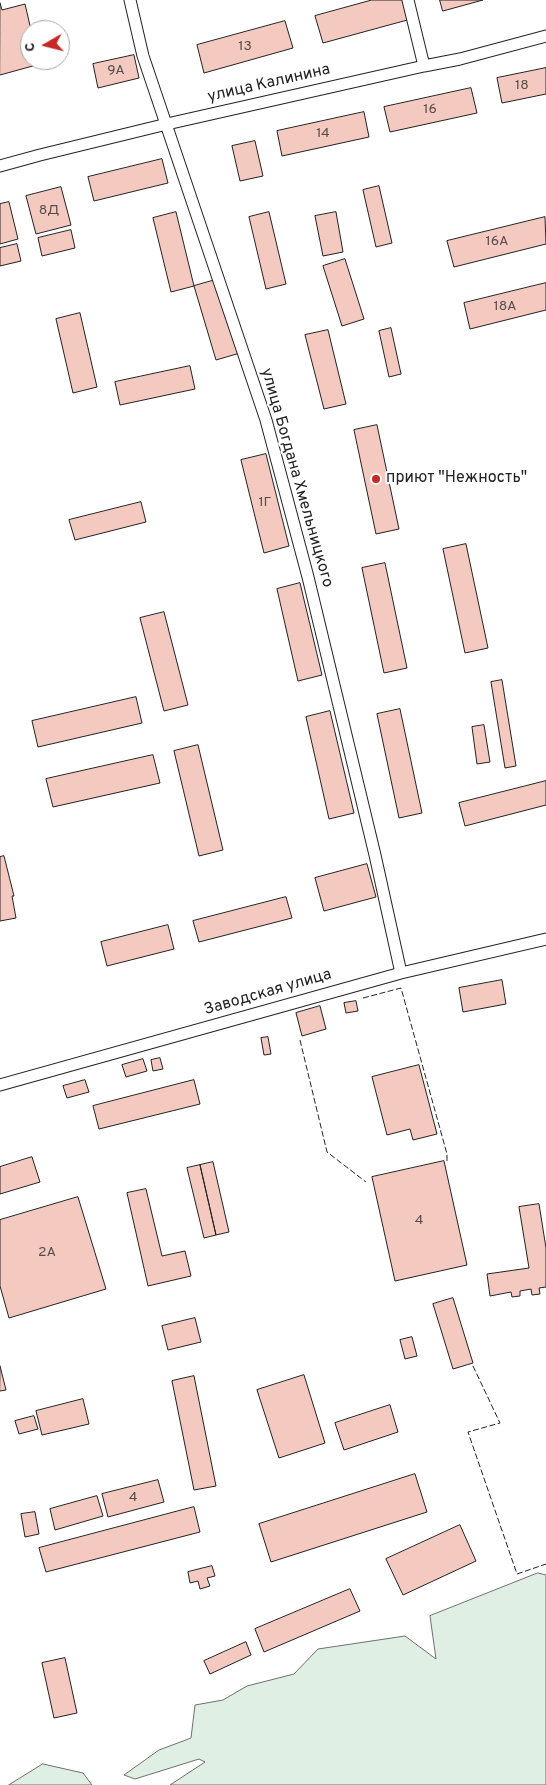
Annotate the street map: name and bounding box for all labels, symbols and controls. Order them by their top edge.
north arrow [20,20,70,70]
house number: 13 [238,39,252,55]
text: С [22,41,40,53]
street label: улица Калинина [206,61,332,107]
house number: 9А [107,63,125,79]
house number: 18 [515,78,529,94]
house number: 16 [423,102,437,118]
house number: 14 [316,126,330,142]
house number: 8Д [39,203,59,219]
house number: 16А [486,234,508,250]
house number: 18А [493,299,517,315]
street label: улица Богдана Хмельницкого [255,366,337,590]
place label: приют "Нежность" [386,469,527,489]
marker: приют "Нежность" [370,473,382,485]
house number: 1Г [258,495,272,511]
street label: Заводская улица [202,966,334,1020]
house number: 4 [415,1213,423,1229]
house number: 2А [38,1245,56,1261]
house number: 4 [129,1490,137,1506]

